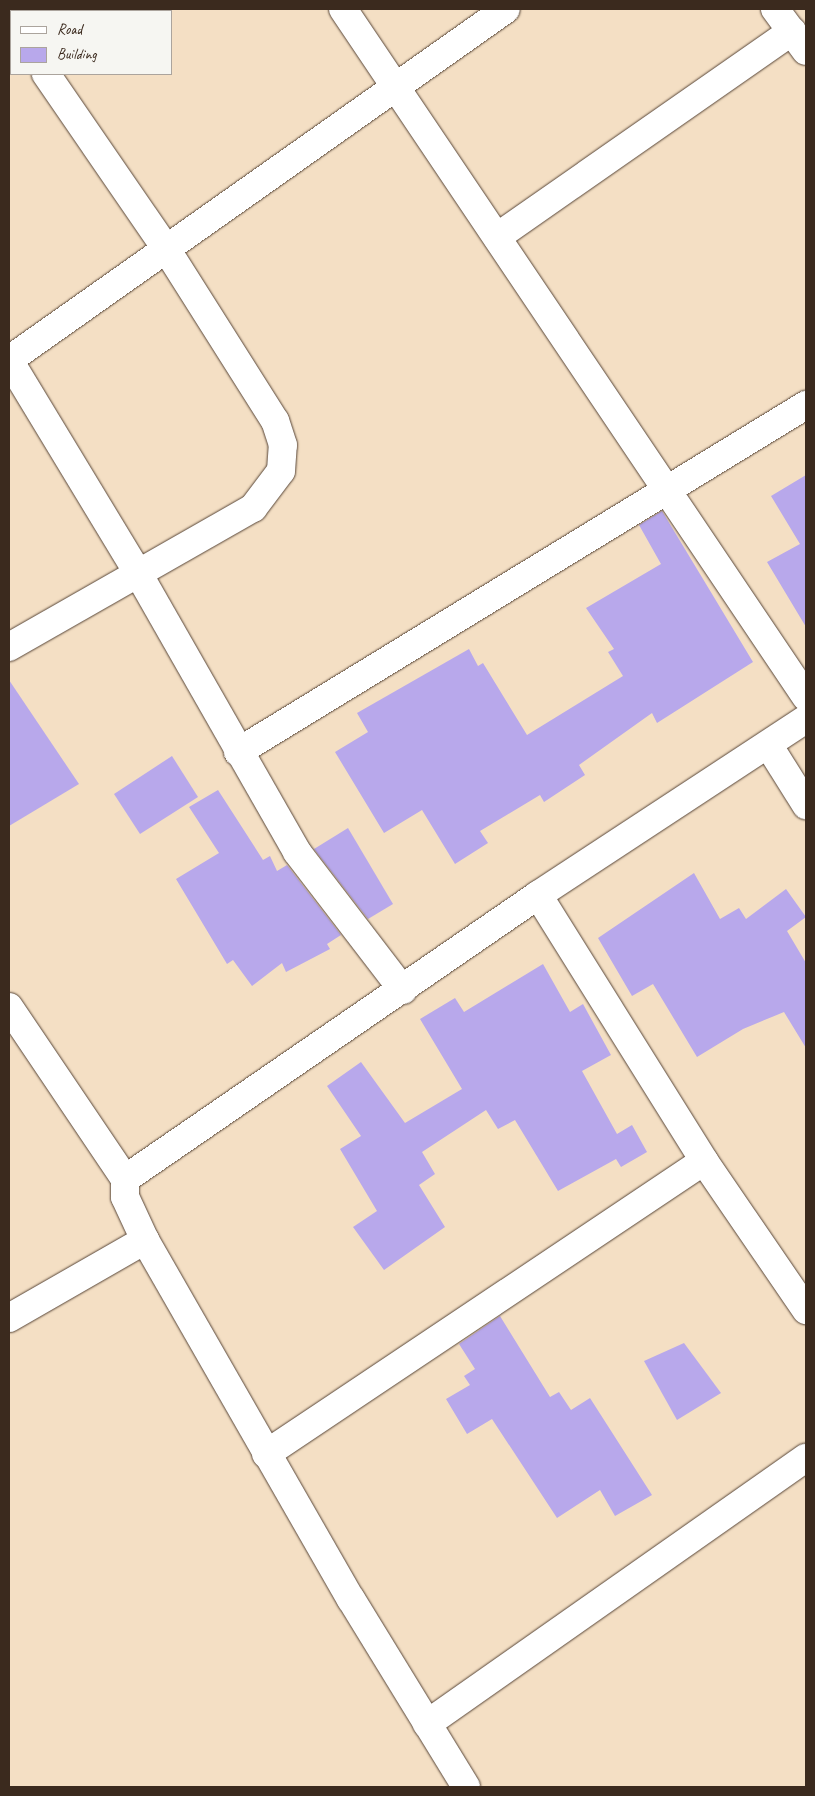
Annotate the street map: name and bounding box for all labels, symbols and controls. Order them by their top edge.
legend [10,10,172,75]
text: Road [57,20,82,39]
text: Building [57,45,96,64]

